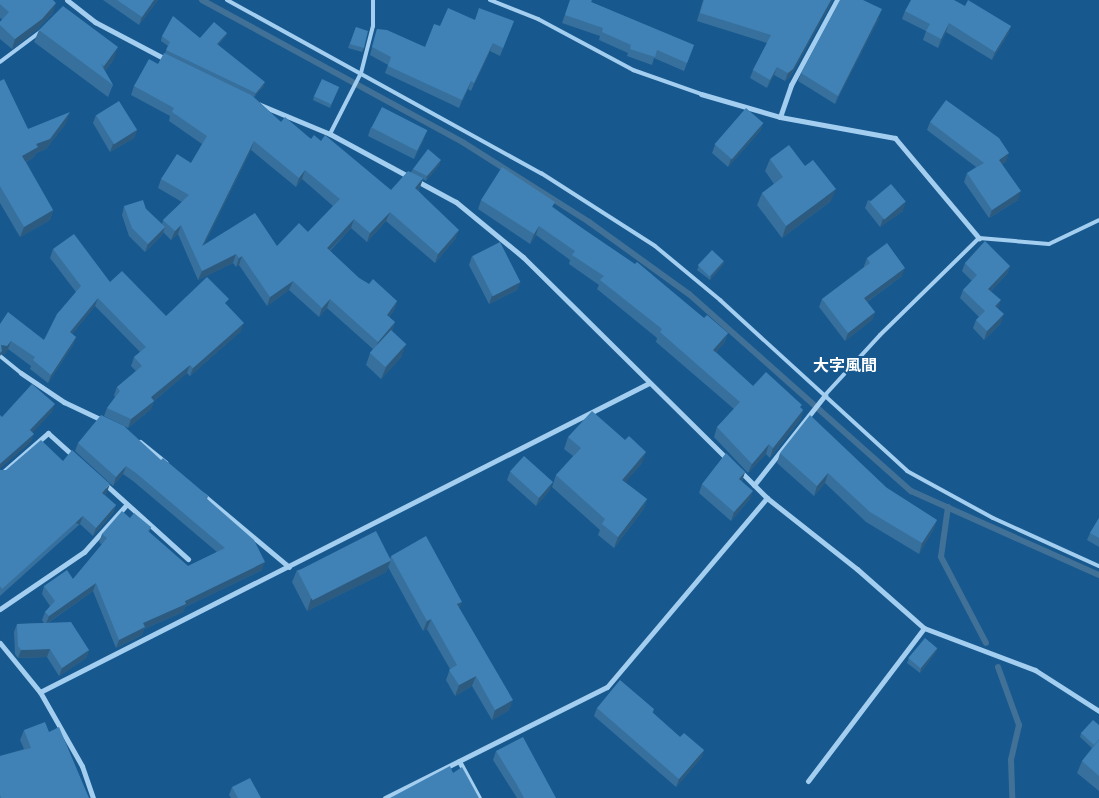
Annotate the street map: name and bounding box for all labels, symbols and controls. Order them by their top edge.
district label: 大字風間 [813,356,877,376]

